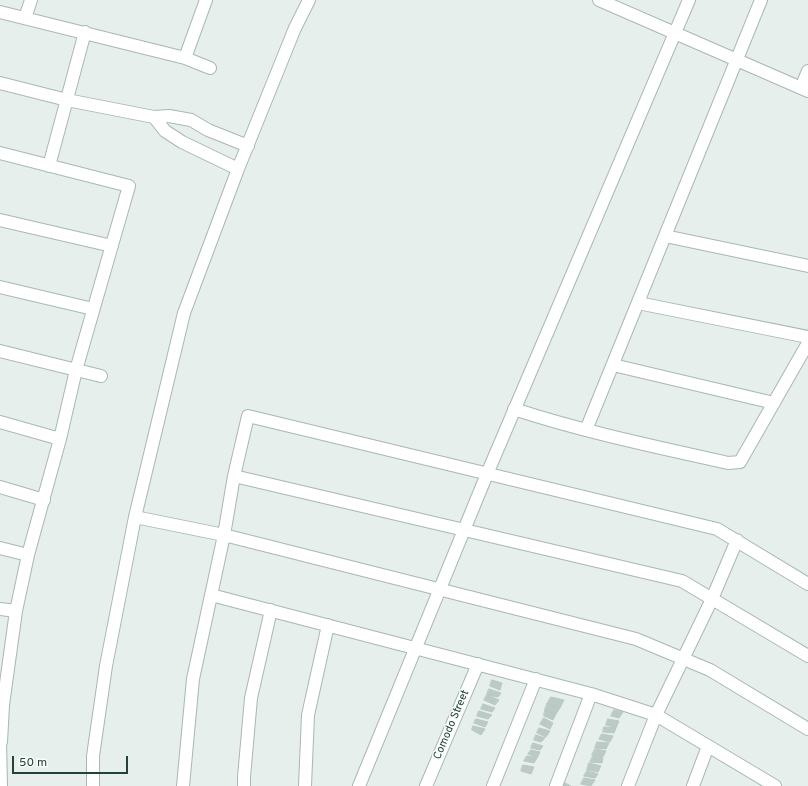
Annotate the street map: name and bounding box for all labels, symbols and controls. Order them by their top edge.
street label: Comodo Street [431,688,473,762]
scale bar [14,748,130,774]
text: 50 m [19,755,47,771]

